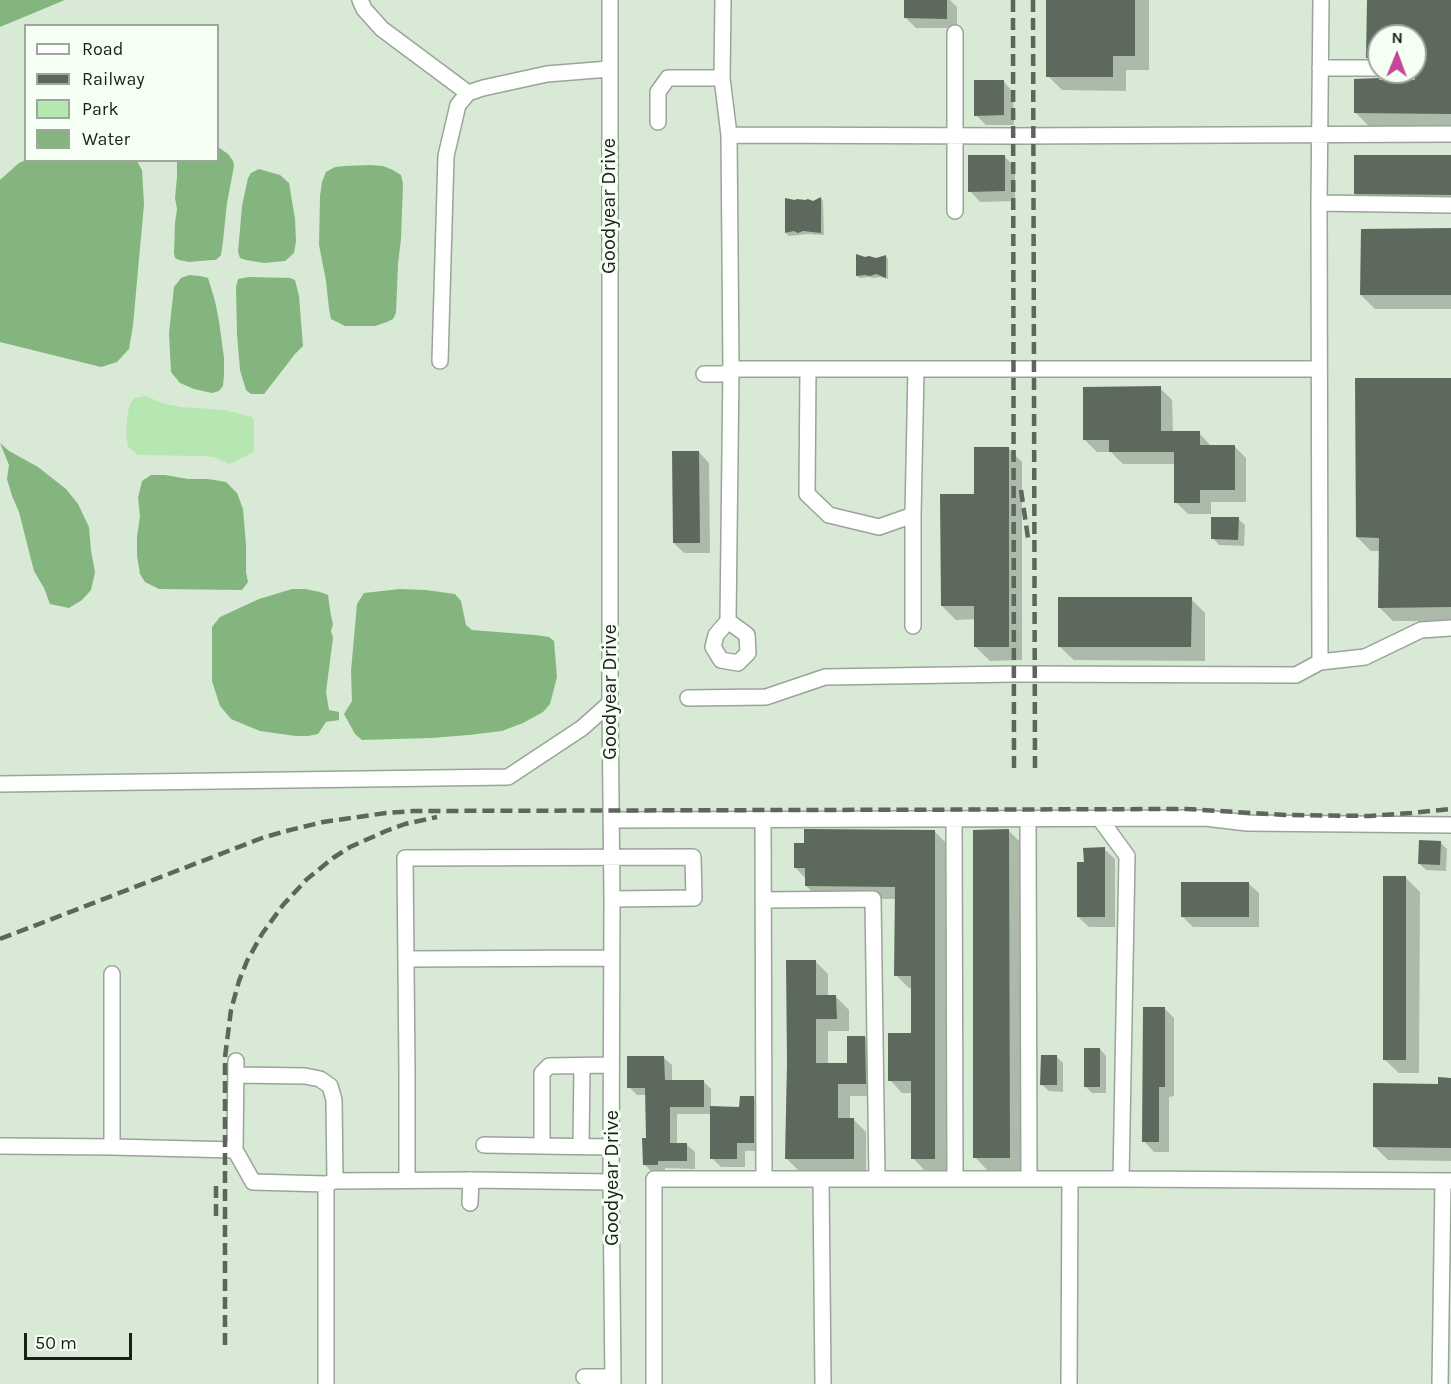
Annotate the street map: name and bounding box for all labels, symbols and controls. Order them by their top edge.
legend [24,24,219,162]
north arrow [1367,24,1427,84]
text: N [1391,28,1403,47]
text: Road [82,38,123,60]
text: Railway [82,68,145,90]
text: Park [82,98,119,120]
text: Water [82,128,130,150]
street label: Goodyear Drive [597,138,621,274]
street label: Goodyear Drive [598,624,622,760]
street label: Goodyear Drive [600,1110,624,1246]
scale bar [27,1321,135,1359]
text: 50 m [35,1332,77,1354]

